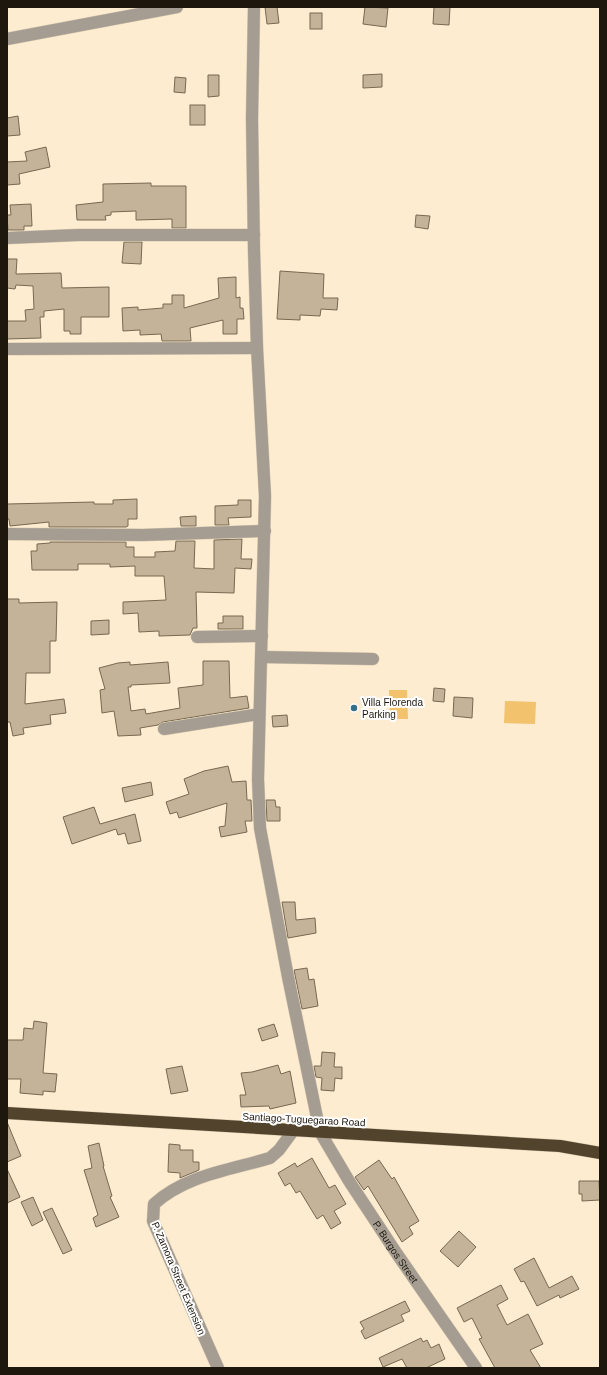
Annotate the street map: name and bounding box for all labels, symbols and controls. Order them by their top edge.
place label: Villa Florenda Parking [362,697,423,720]
marker: Villa Florenda Parking [349,703,359,713]
street label: Santiago-Tuguegarao Road [242,1111,366,1128]
street label: P. Burgos Street [371,1219,420,1285]
street label: P. Zamora Street Extension [150,1220,207,1336]

